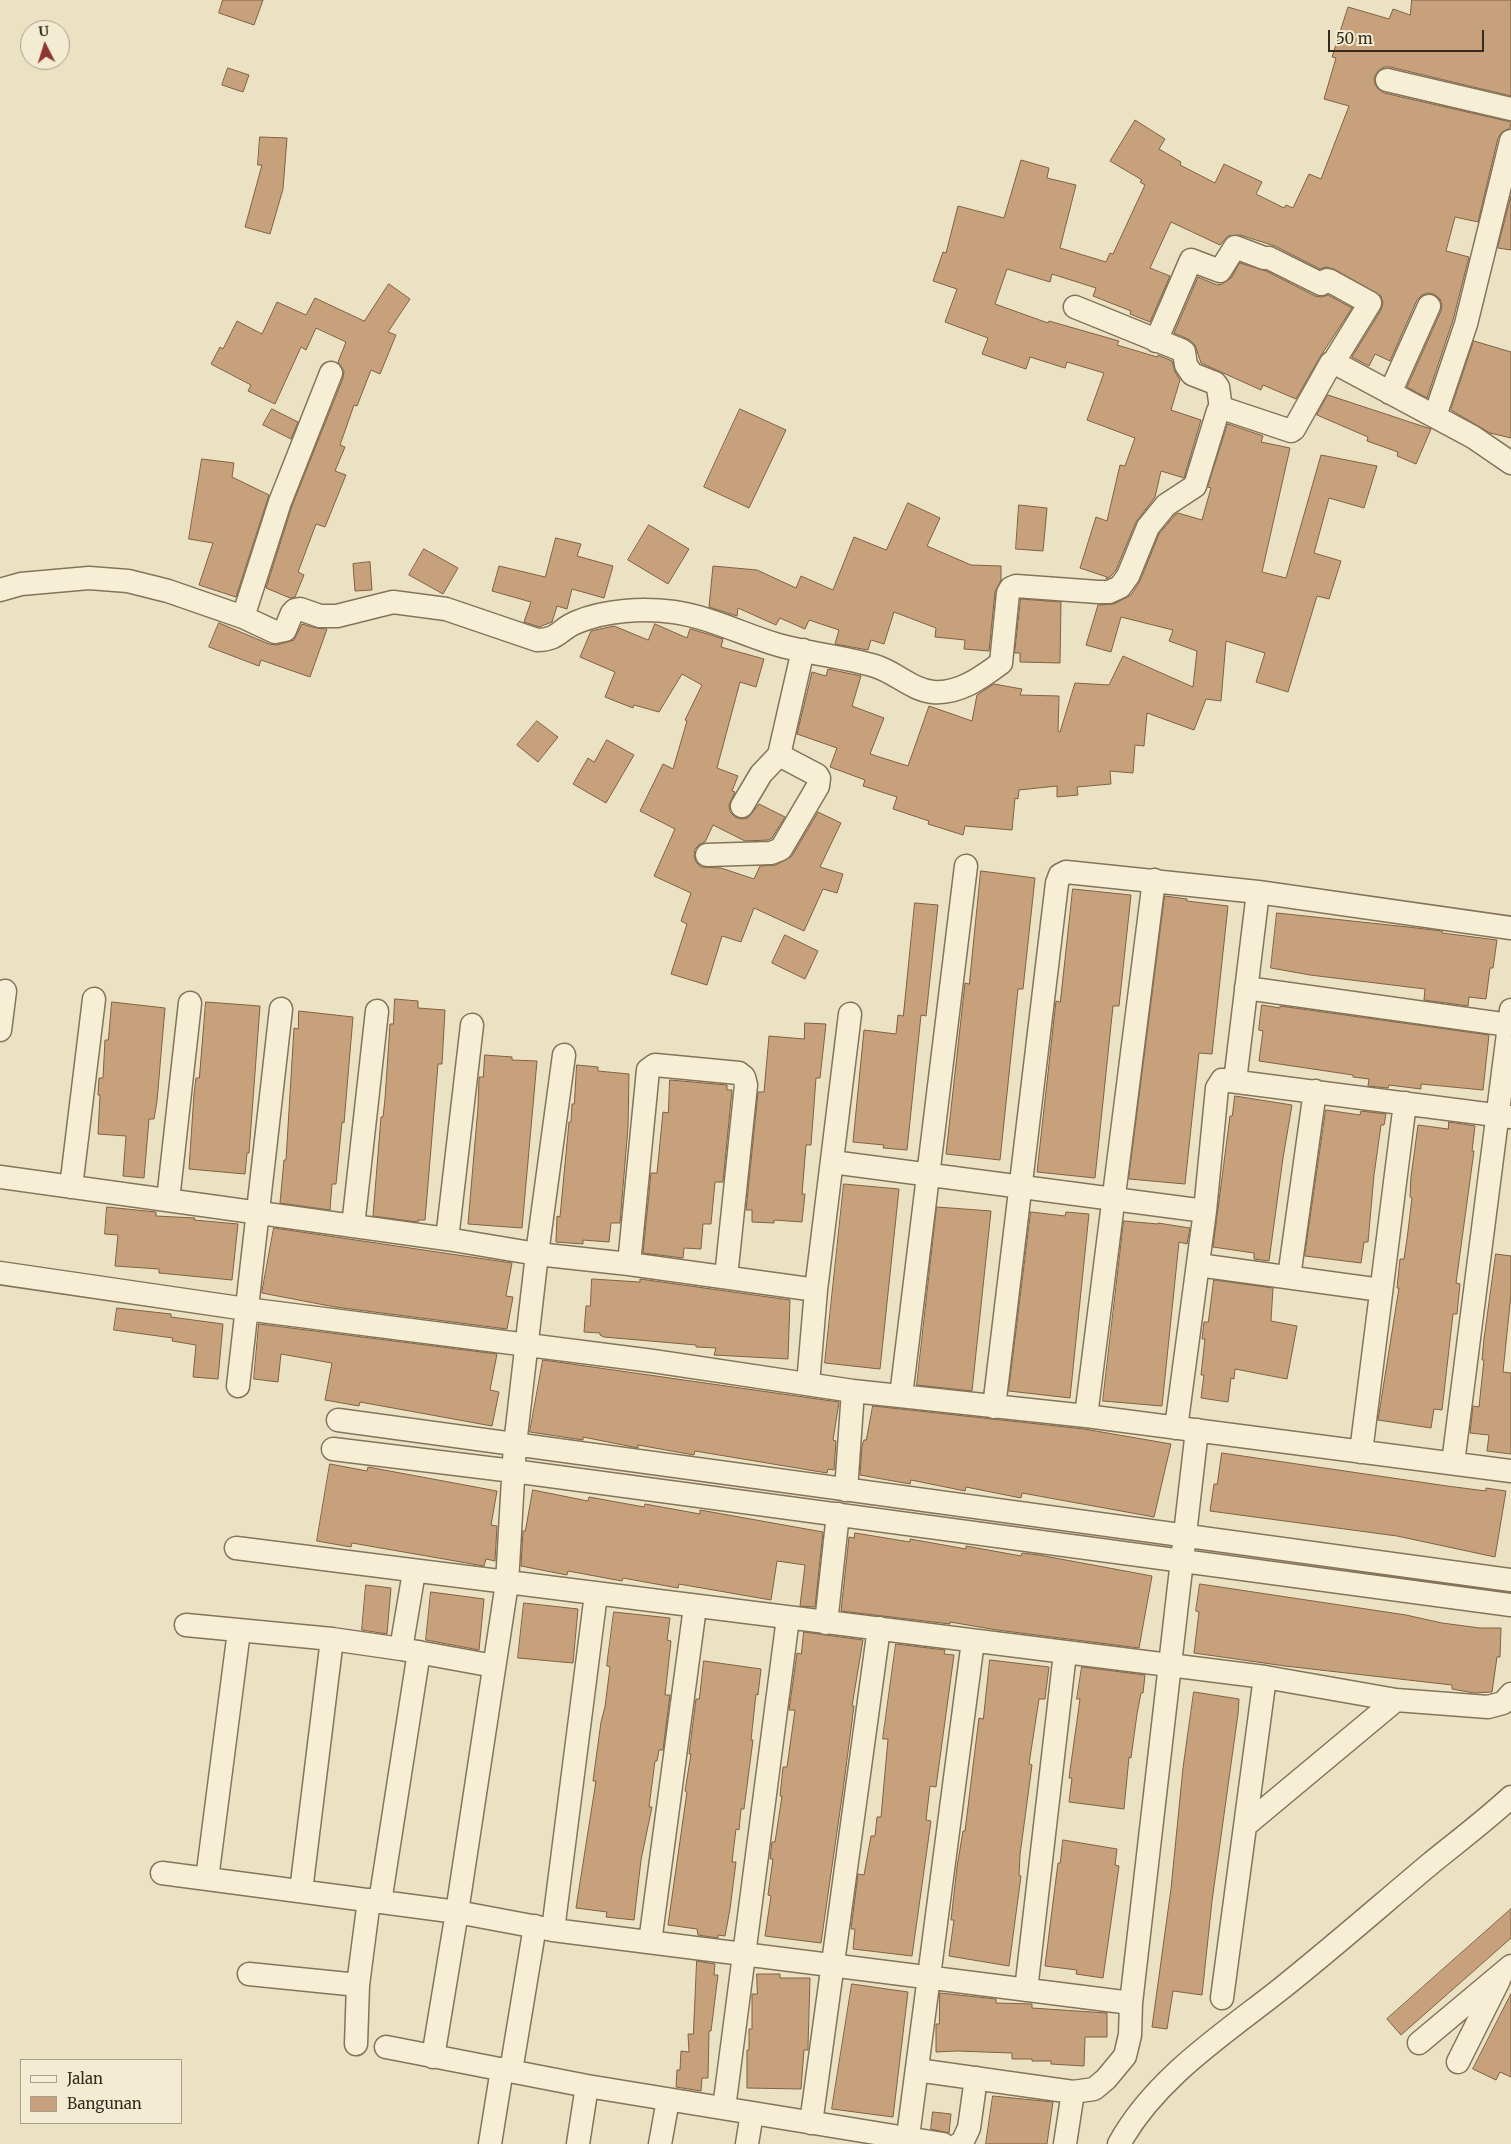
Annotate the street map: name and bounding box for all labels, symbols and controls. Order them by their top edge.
north arrow [20,20,70,70]
scale bar [1331,20,1487,52]
text: U [38,22,50,40]
text: 50 m [1336,29,1373,48]
legend [20,2059,182,2124]
text: Jalan [67,2069,103,2088]
text: Bangunan [67,2094,142,2113]

